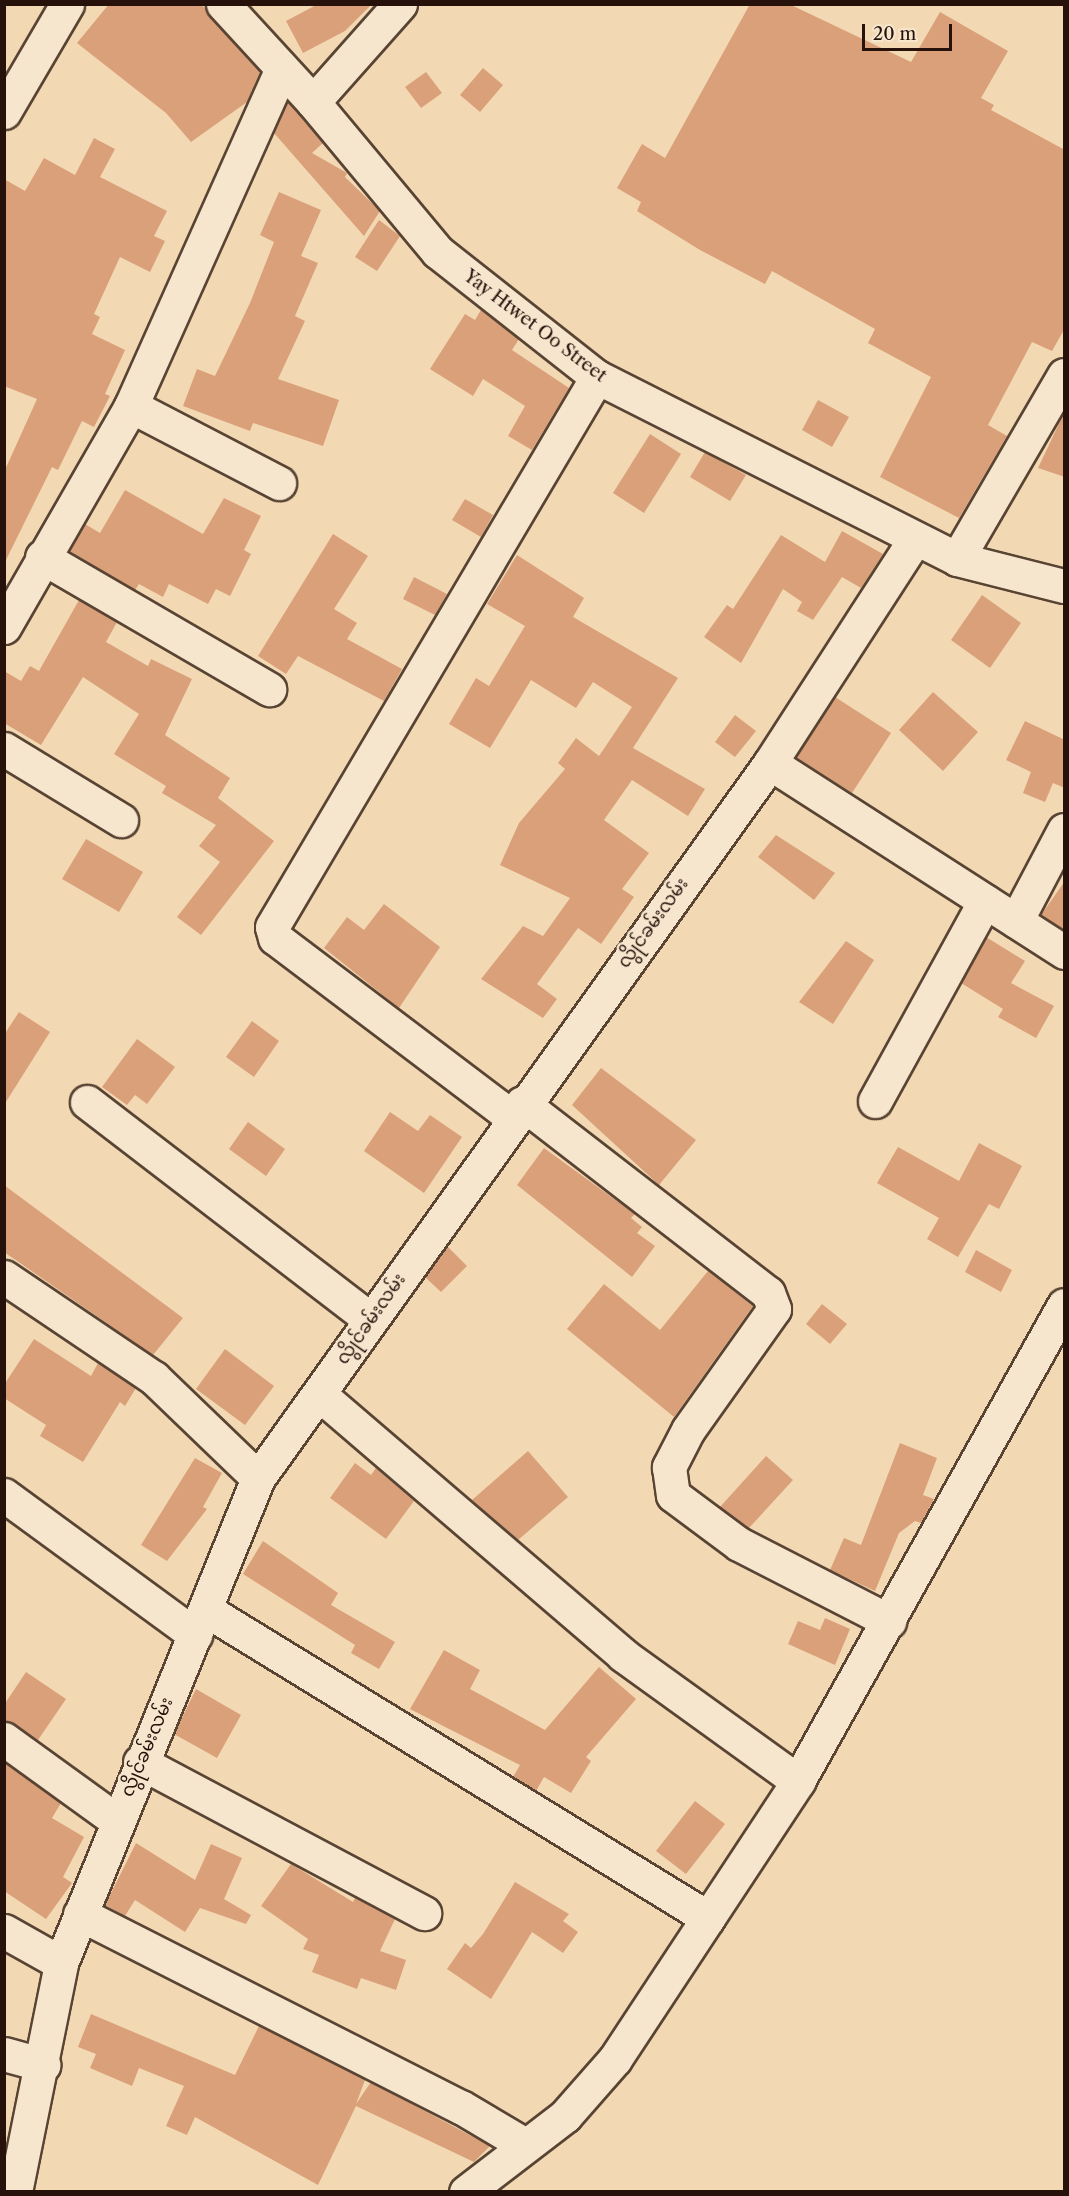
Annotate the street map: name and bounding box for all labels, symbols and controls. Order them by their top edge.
scale bar [865,12,955,50]
text: 20 m [873,23,916,45]
street label: Yay Htwet Oo Street [459,265,611,387]
street label: လွိုင်ခမ်းလမ်း [613,874,693,972]
street label: လွိုင်ခမ်းလမ်း [332,1269,410,1369]
street label: လွိုင်ခမ်းလမ်း [116,1694,178,1800]

